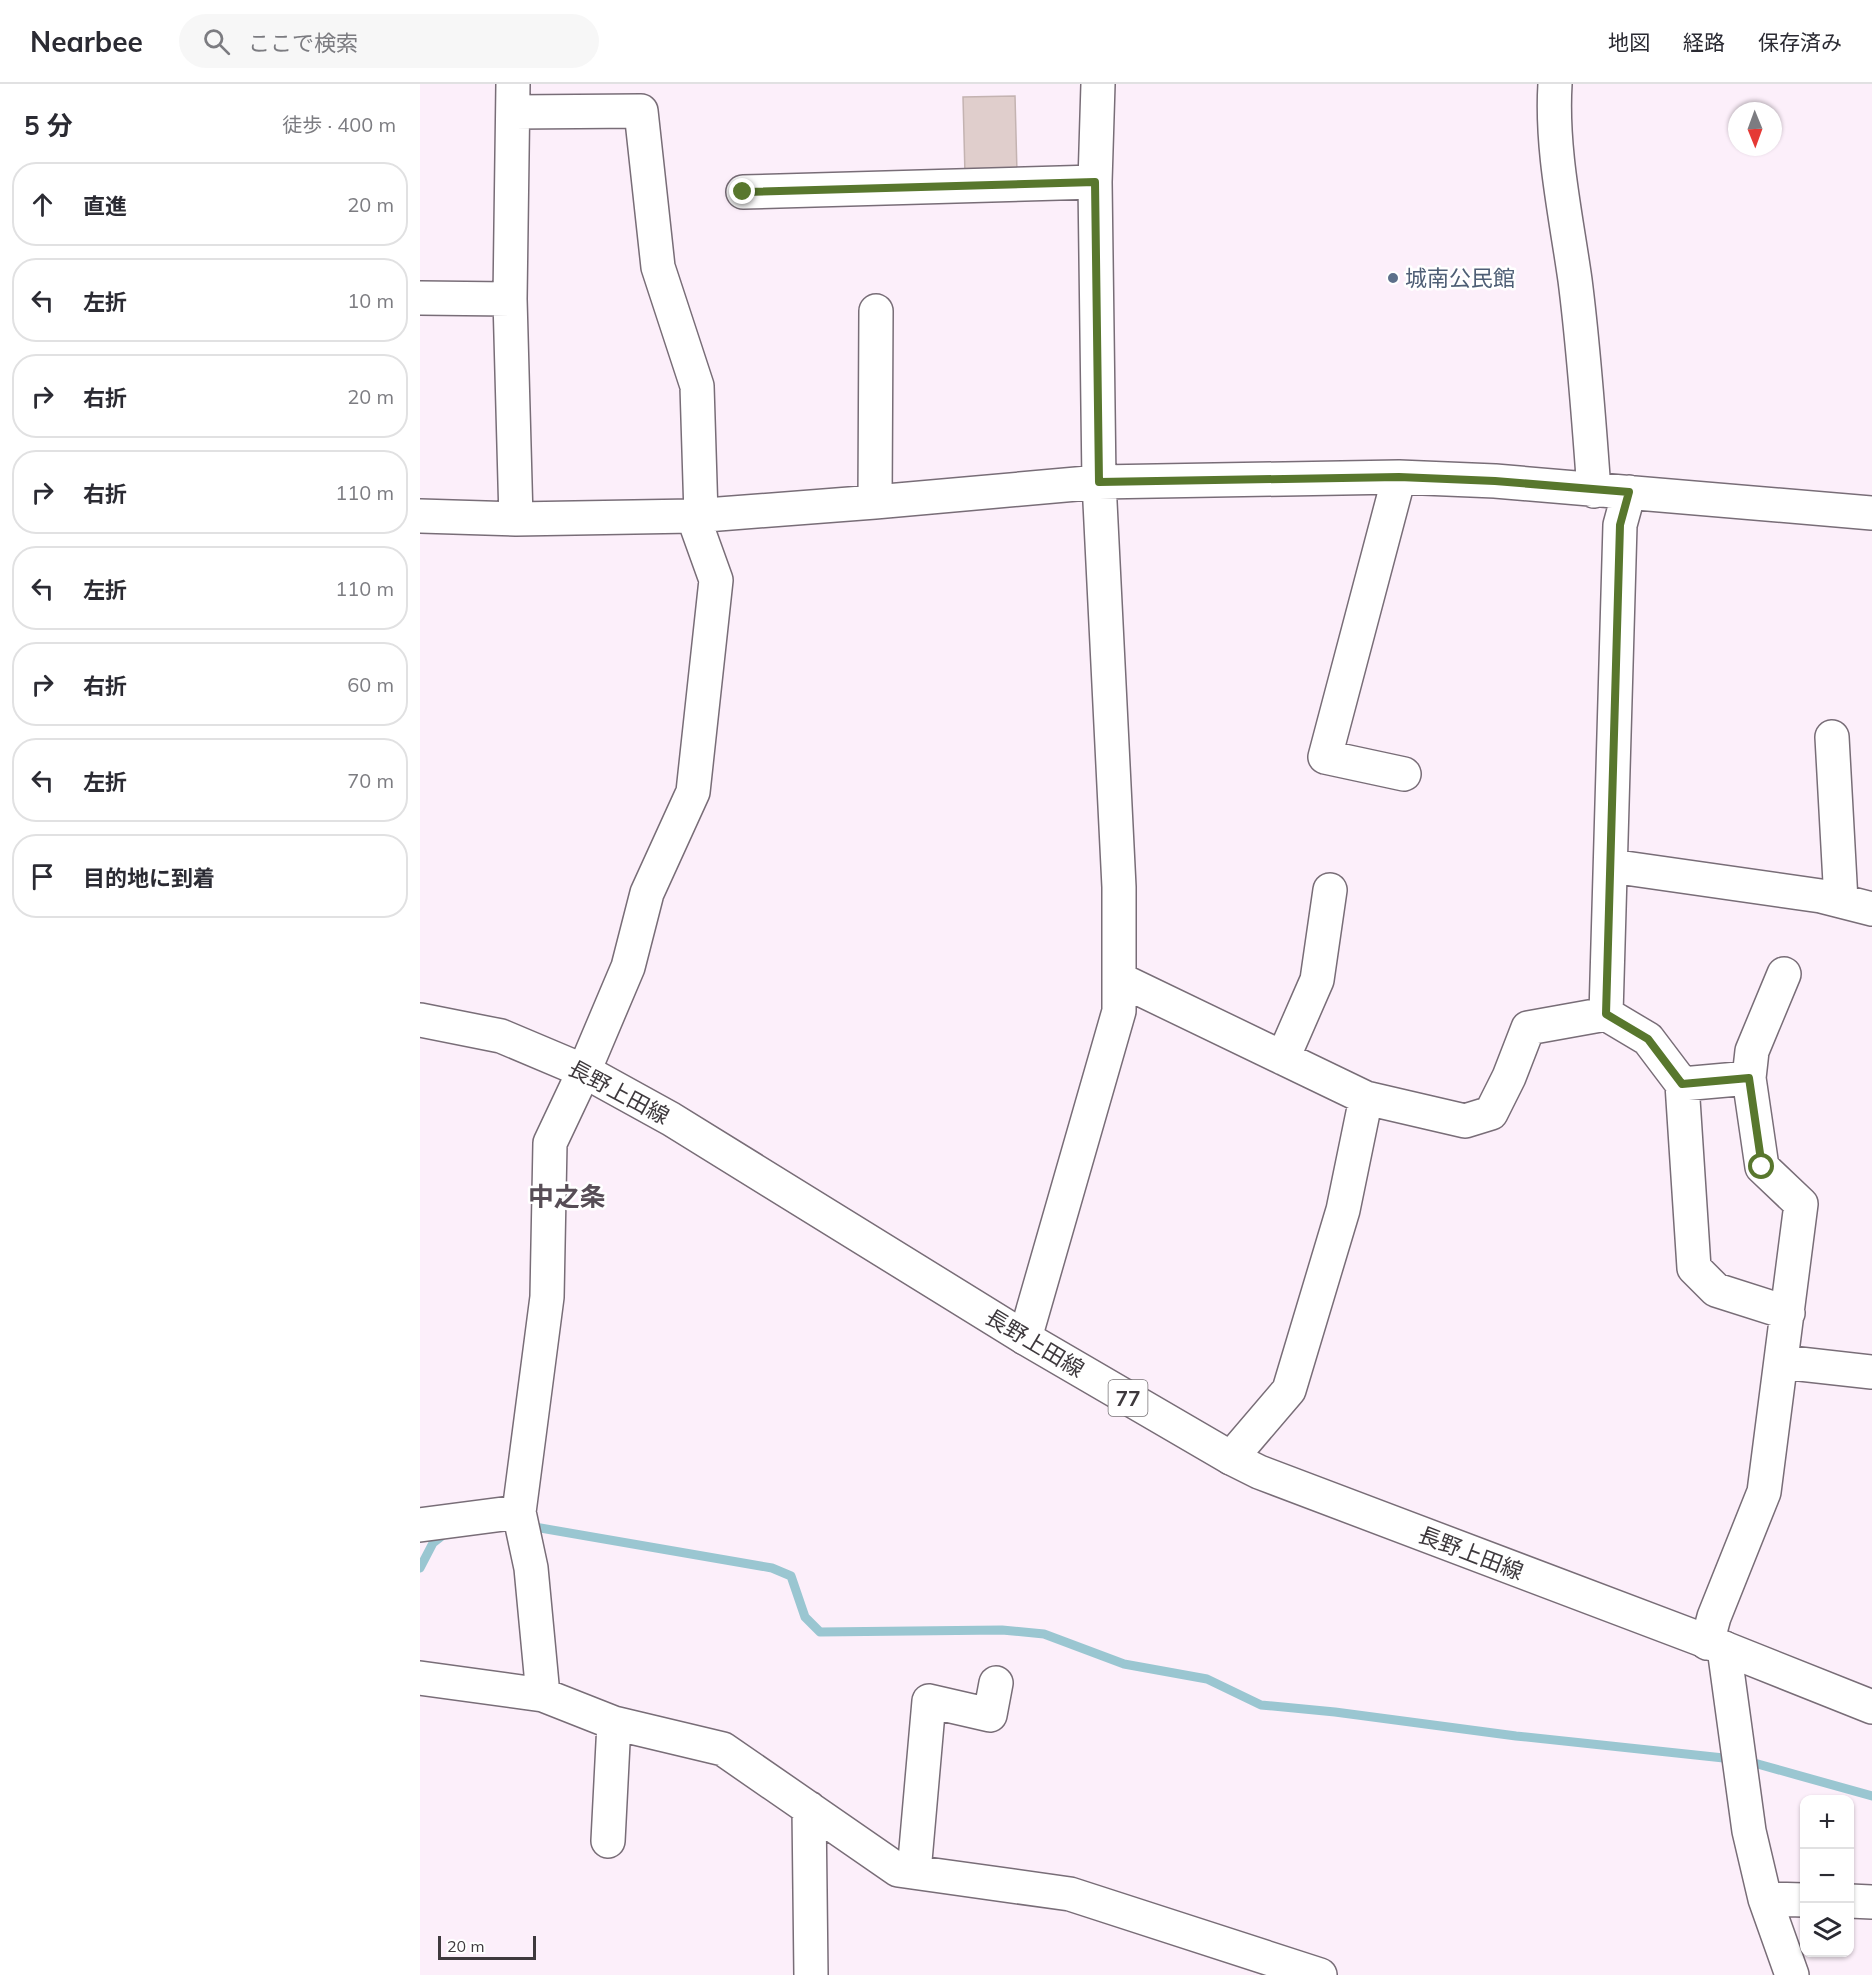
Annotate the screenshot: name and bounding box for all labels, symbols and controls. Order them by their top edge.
search box [179,14,599,68]
text: Nearbee [30,24,143,59]
icon: search [200,25,233,58]
text: ここで検索 [248,29,358,57]
text: 地図 [1608,29,1650,55]
text: 経路 [1683,29,1725,55]
text: 保存済み [1758,29,1842,55]
north arrow [1728,102,1782,156]
text: 5 分 [24,109,73,142]
text: 徒歩 · 400 m [282,112,396,137]
route end [729,178,755,204]
icon: ahead [26,188,59,221]
text: 直進 [83,192,127,220]
text: 20 m [347,192,394,217]
place label: 城南公民館 [1405,264,1515,292]
marker: 城南公民館 [1386,271,1400,285]
icon: left [26,284,59,317]
text: 左折 [83,288,127,316]
text: 10 m [347,288,394,313]
icon: right [26,380,59,413]
text: 右折 [83,384,127,412]
text: 20 m [347,384,394,409]
icon: right [26,476,59,509]
text: 右折 [83,480,127,508]
text: 110 m [335,480,394,505]
icon: left [26,572,59,605]
text: 左折 [83,576,127,604]
text: 110 m [335,576,394,601]
icon: right [26,668,59,701]
text: 右折 [83,672,127,700]
text: 60 m [347,672,394,697]
icon: left [26,764,59,797]
text: 左折 [83,768,127,796]
text: 70 m [347,768,394,793]
icon: arrive [26,860,59,893]
text: 目的地に到着 [83,864,215,892]
street label: 長野上田線 [564,1054,674,1130]
route start [1748,1153,1774,1179]
district label: 中之条 [528,1180,606,1213]
street label: 長野上田線 [981,1303,1089,1383]
road number: 77 [1108,1380,1148,1416]
street label: 長野上田線 [1415,1520,1527,1586]
map controls [1800,1795,1854,1957]
button: + [1800,1795,1854,1849]
button: − [1800,1849,1854,1903]
button: layers [1800,1903,1854,1957]
scale bar [438,1933,536,1960]
text: 20 m [447,1936,484,1956]

